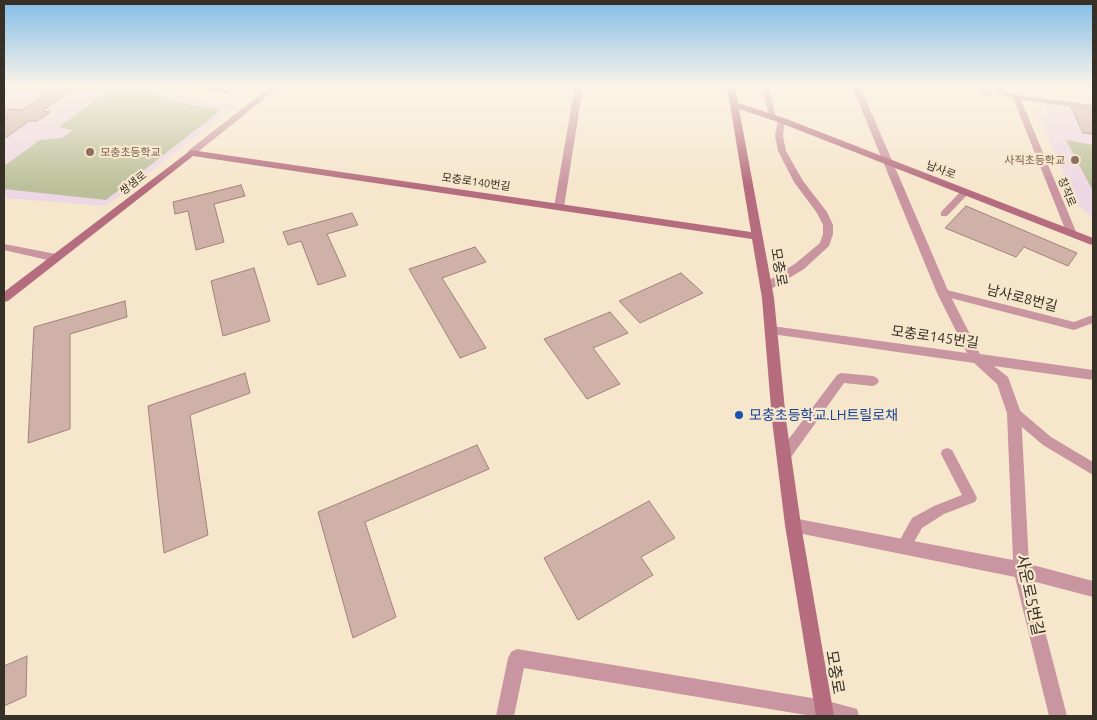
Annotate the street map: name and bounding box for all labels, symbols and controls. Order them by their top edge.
place label: 모충초등학교 [100,145,161,159]
marker: 모충초등학교 [84,146,96,158]
place label: 사직초등학교 [1004,153,1065,167]
marker: 사직초등학교 [1069,154,1081,166]
street label: 남사로 [924,158,958,182]
street label: 쌍샘로 [117,168,149,198]
street label: 모충로140번길 [441,171,511,193]
street label: 창직로 [1055,175,1079,209]
street label: 모충로 [767,247,791,287]
street label: 남사로8번길 [985,281,1059,315]
street label: 모충로145번길 [890,323,980,351]
place label: 모충초등학교.LH트릴로채 [749,407,898,423]
marker: 모충초등학교.LH트릴로채 [733,409,745,421]
street label: 사운로5번길 [1012,553,1048,637]
street label: 모충로 [822,649,848,695]

